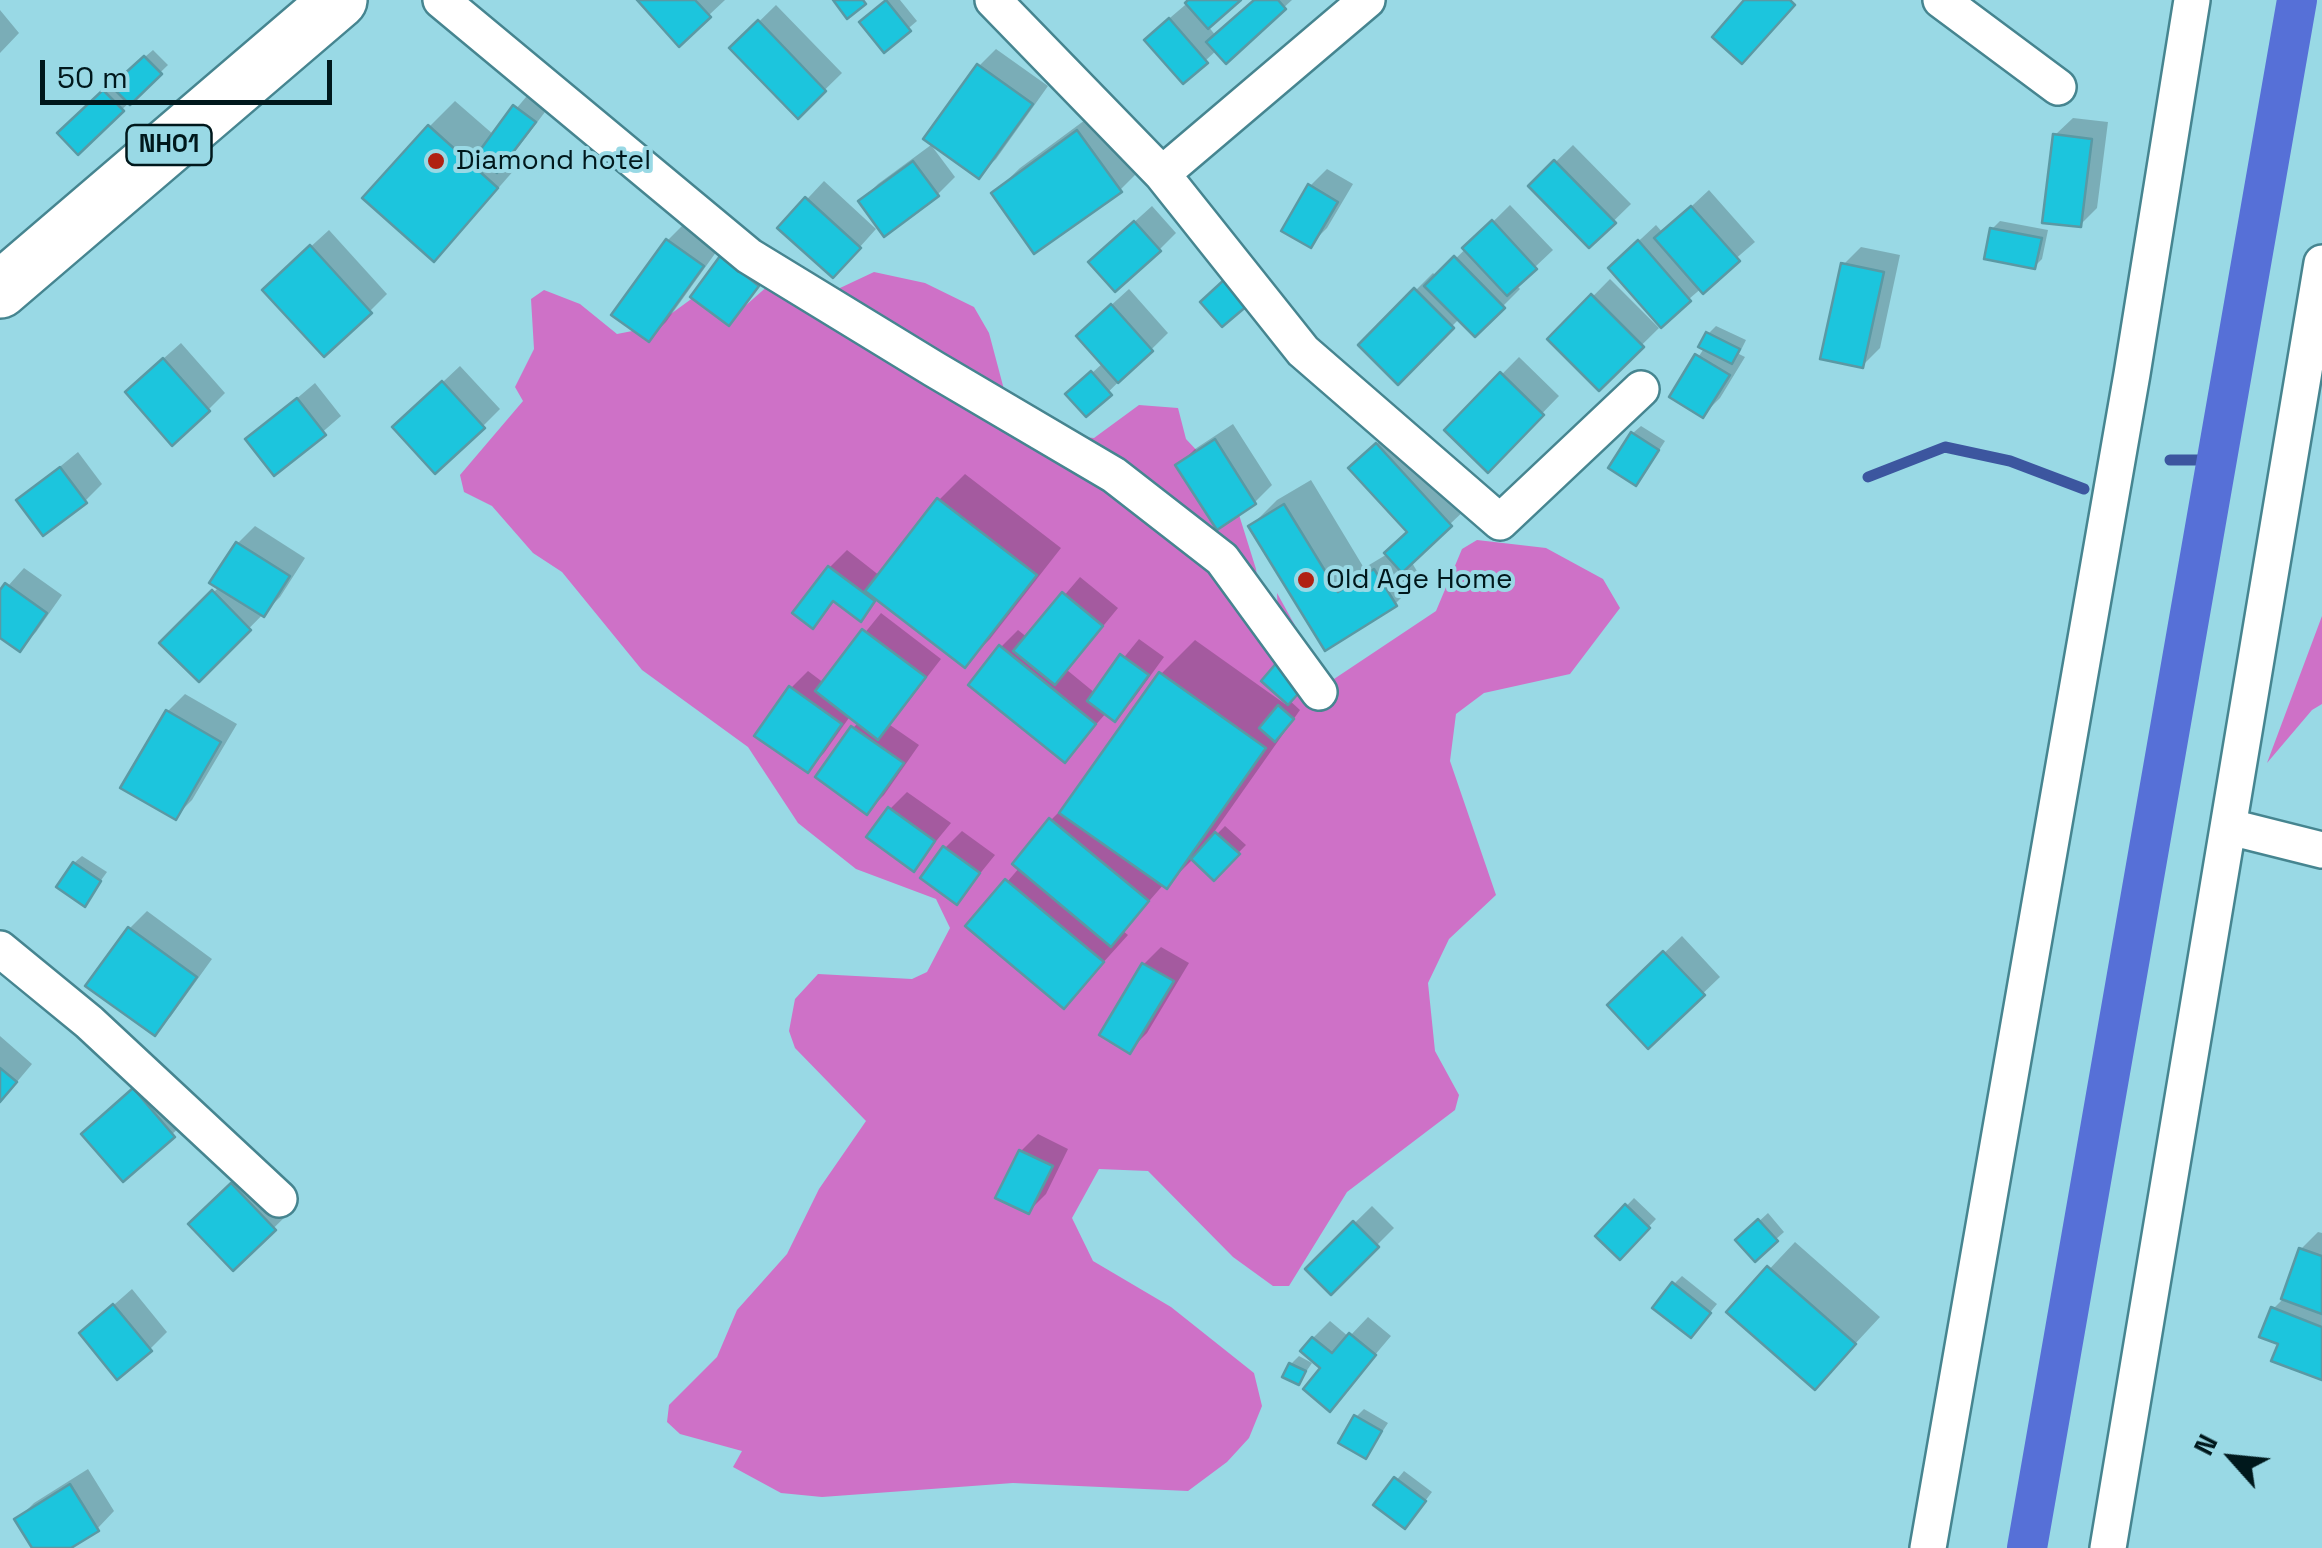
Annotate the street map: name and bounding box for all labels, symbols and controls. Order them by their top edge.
scale bar [45,40,338,102]
text: 50 m [57,58,128,97]
road number: NH01 [126,125,212,165]
place label: Diamond hotel [456,144,651,178]
marker: Diamond hotel [425,150,447,172]
place label: Old Age Home [1326,563,1513,597]
marker: Old Age Home [1295,569,1317,591]
north arrow [2182,1408,2282,1508]
text: N [2185,1428,2226,1461]

